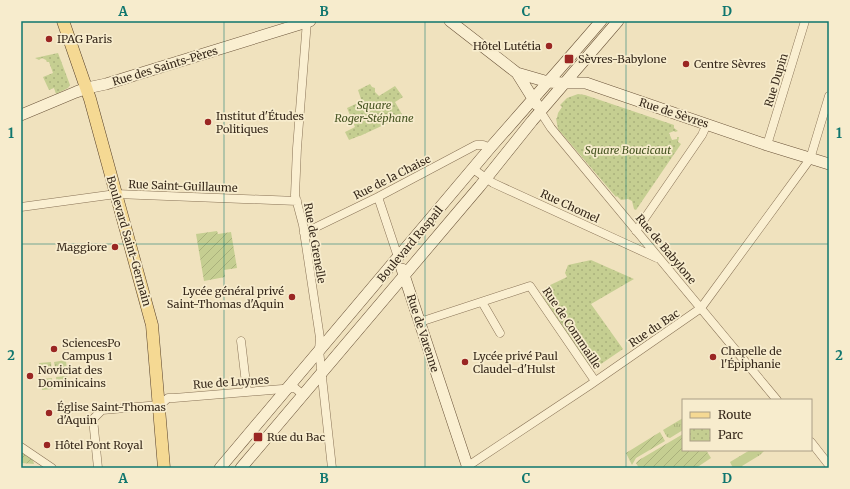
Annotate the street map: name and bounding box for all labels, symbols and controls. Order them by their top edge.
text: A [117,3,128,20]
text: B [319,3,329,20]
text: C [522,3,531,20]
text: D [722,3,732,20]
place label: IPAG Paris [57,32,112,46]
marker: IPAG Paris [44,34,54,44]
place label: Hôtel Lutétia [473,39,541,53]
marker: Hôtel Lutétia [544,41,554,51]
street label: Rue des Saints-Pères [111,43,219,89]
street label: Rue Dupin [761,51,791,109]
place label: Sèvres-Babylone [578,52,667,66]
marker: Sèvres-Babylone [563,53,575,65]
place label: Centre Sèvres [694,57,766,71]
marker: Centre Sèvres [681,59,691,69]
street label: Rue de Sèvres [637,95,711,131]
park label: Square Roger-Stéphane [334,98,414,125]
place label: Institut d'Études Politiques [216,109,304,136]
marker: Institut d'Études Politiques [203,117,213,127]
text: 1 [8,125,14,142]
text: 1 [836,125,842,142]
park label: Square Boucicaut [585,143,671,157]
street label: Rue de la Chaise [351,151,433,202]
street label: Boulevard Saint-Germain [104,174,155,308]
street label: Rue Saint-Guillaume [128,177,238,195]
street label: Rue Chomel [538,186,602,226]
street label: Rue de Grenelle [301,202,329,285]
street label: Boulevard Raspail [374,203,446,285]
street label: Rue de Babylone [633,211,699,287]
place label: Maggiore [56,240,107,254]
marker: Maggiore [110,242,120,252]
place label: Lycée général privé Saint-Thomas d'Aquin [167,284,285,311]
street label: Rue de Commaille [540,285,605,372]
marker: Lycée général privé Saint-Thomas d'Aquin [287,292,297,302]
street label: Rue de Varenne [404,292,442,374]
street label: Rue du Bac [626,306,682,350]
place label: SciencesPo Campus 1 [62,336,121,363]
marker: SciencesPo Campus 1 [49,344,59,354]
place label: Chapelle de l'Épiphanie [721,344,782,371]
text: 2 [7,347,15,364]
text: 2 [835,347,843,364]
place label: Lycée privé Paul Claudel-d'Hulst [473,349,558,376]
marker: Chapelle de l'Épiphanie [708,352,718,362]
marker: Lycée privé Paul Claudel-d'Hulst [460,357,470,367]
place label: Noviciat des Dominicains [38,363,106,390]
marker: Noviciat des Dominicains [25,371,35,381]
street label: Rue de Luynes [193,372,269,392]
legend [682,399,812,451]
place label: Église Saint-Thomas d'Aquin [57,400,166,427]
text: Route [718,407,751,422]
marker: Église Saint-Thomas d'Aquin [44,408,54,418]
text: Parc [718,427,743,442]
place label: Rue du Bac [267,430,325,444]
marker: Rue du Bac [252,431,264,443]
place label: Hôtel Pont Royal [55,438,143,452]
marker: Hôtel Pont Royal [42,440,52,450]
text: A [117,470,128,487]
text: B [319,470,329,487]
text: C [522,470,531,487]
text: D [722,470,732,487]

